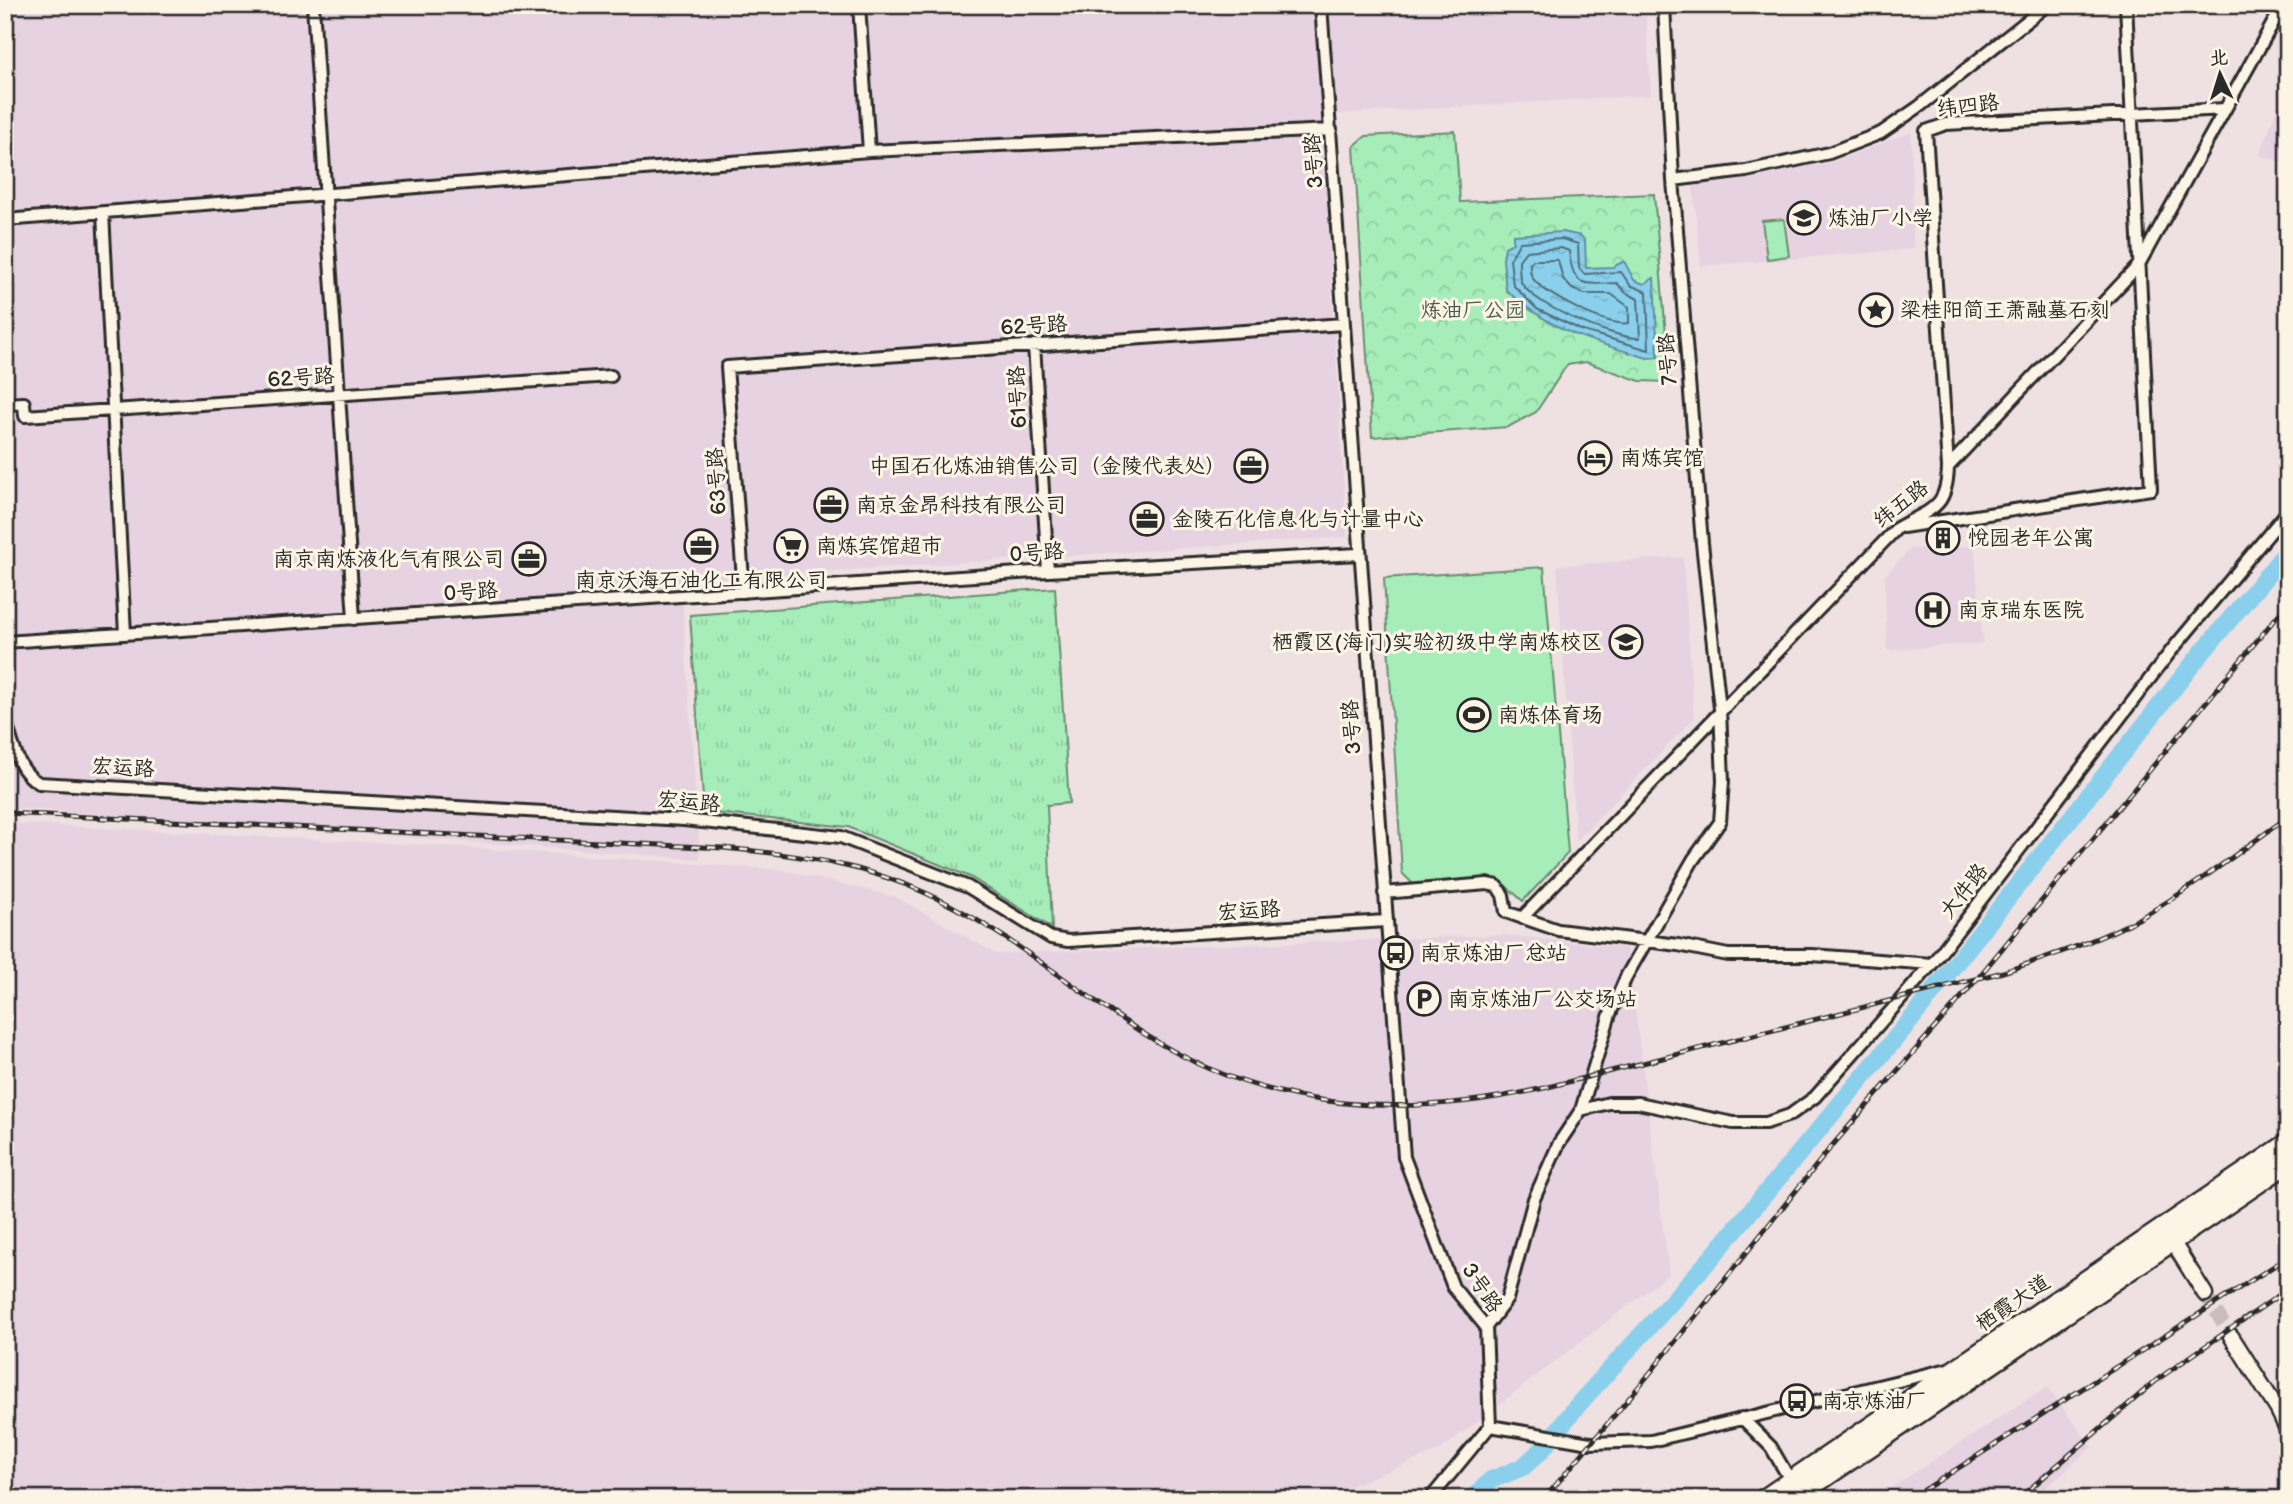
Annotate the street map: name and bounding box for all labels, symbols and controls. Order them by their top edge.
north arrow [2184,38,2254,108]
text: 北 [2209,46,2229,71]
street label: 纬四路 [1935,90,2001,122]
street label: 3号路 [1300,133,1328,189]
school or university icon: 炼油厂小学 [1785,199,1823,237]
place label: 炼油厂小学 [1828,206,1933,231]
place icon: 梁桂阳简王萧融墓石刻 [1857,291,1895,329]
park label: 炼油厂公园 [1421,298,1526,323]
place label: 梁桂阳简王萧融墓石刻 [1900,298,2110,323]
street label: 62号路 [1000,311,1068,341]
street label: 7号路 [1653,332,1683,386]
street label: 62号路 [267,363,335,393]
street label: 61号路 [1004,365,1032,429]
hotel icon: 南炼宾馆 [1576,439,1614,477]
street label: 63号路 [702,446,732,516]
place label: 南炼宾馆 [1620,446,1704,471]
office icon: 中国石化炼油销售公司（金陵代表处） [1232,447,1270,485]
place label: 中国石化炼油销售公司（金陵代表处） [869,454,1226,479]
street label: 纬五路 [1868,475,1934,533]
office icon: 南京金昂科技有限公司 [812,486,850,524]
place label: 南京金昂科技有限公司 [856,493,1066,518]
office icon: 金陵石化信息化与计量中心 [1128,500,1166,538]
place label: 金陵石化信息化与计量中心 [1172,507,1424,532]
building icon: 悦园老年公寓 [1924,519,1962,557]
place label: 悦园老年公寓 [1968,526,2094,551]
office icon: 南京沃海石油化工有限公司 [682,527,720,565]
supermarket icon: 南炼宾馆超市 [772,527,810,565]
place label: 南炼宾馆超市 [816,534,942,559]
street label: 0号路 [1009,539,1065,567]
office icon: 南京南炼液化气有限公司 [510,540,548,578]
place label: 南京南炼液化气有限公司 [273,547,504,572]
place label: 南京沃海石油化工有限公司 [575,568,827,593]
street label: 0号路 [443,578,499,606]
hospital icon: 南京瑞东医院 [1914,591,1952,629]
place label: 南京瑞东医院 [1958,598,2084,623]
school or university icon: 栖霞区(海门)实验初级中学南炼校区 [1607,623,1645,661]
place label: 栖霞区(海门)实验初级中学南炼校区 [1272,630,1602,655]
sports icon: 南炼体育场 [1455,696,1493,734]
street label: 3号路 [1338,699,1366,755]
place label: 南炼体育场 [1498,703,1603,728]
street label: 宏运路 [91,754,155,782]
street label: 宏运路 [657,787,721,817]
street label: 大件路 [1935,858,1993,924]
street label: 宏运路 [1217,896,1281,926]
bus stop icon: 南京炼油厂总站 [1377,934,1415,972]
place label: 南京炼油厂总站 [1420,941,1567,966]
parking icon: 南京炼油厂公交场站 [1405,980,1443,1018]
place label: 南京炼油厂公交场站 [1448,987,1637,1012]
street label: 3号路 [1456,1258,1508,1318]
street label: 栖霞大道 [1971,1269,2055,1337]
bus stop icon: 南京炼油厂 [1778,1382,1816,1420]
place label: 南京炼油厂 [1822,1389,1927,1414]

